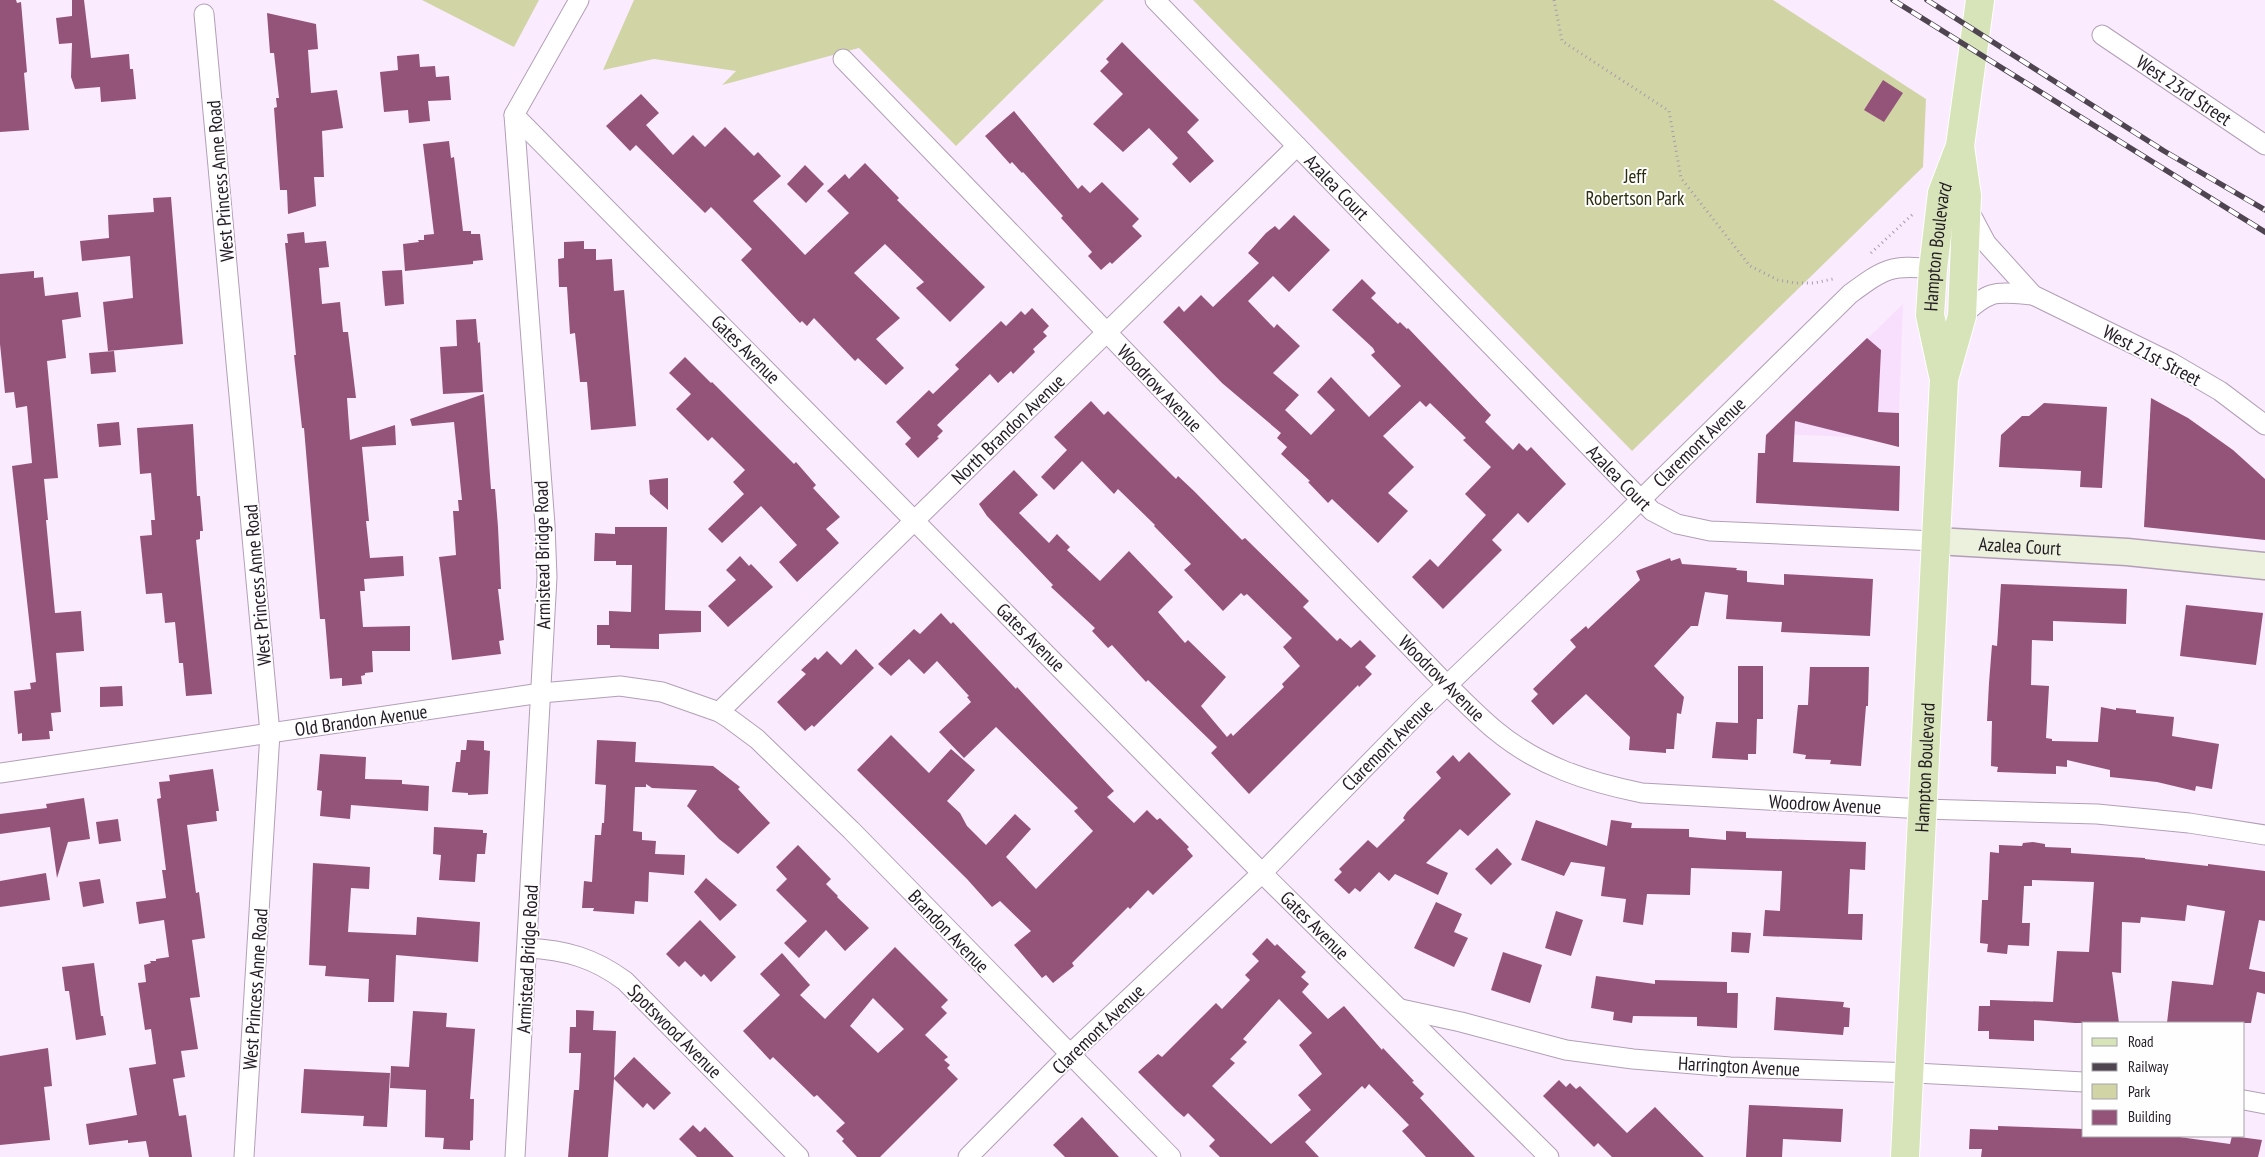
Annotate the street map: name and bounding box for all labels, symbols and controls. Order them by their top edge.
street label: West 23rd Street [2132,49,2237,131]
street label: West Princess Anne Road [201,99,239,263]
street label: Azalea Court [1300,149,1375,226]
park label: Jeff Robertson Park [1586,164,1685,210]
street label: Hampton Boulevard [1918,178,1957,312]
street label: Gates Avenue [706,309,786,389]
street label: West 21st Street [2099,319,2206,391]
street label: Woodrow Avenue [1112,339,1208,437]
street label: North Brandon Avenue [946,369,1070,489]
street label: Claremont Avenue [1648,392,1750,492]
street label: Azalea Court [1582,439,1657,516]
street label: Armistead Bridge Road [529,480,555,630]
street label: West Princess Anne Road [238,503,276,667]
street label: Azalea Court [1978,531,2063,560]
street label: Gates Avenue [991,597,1071,677]
street label: Woodrow Avenue [1394,630,1490,726]
street label: Claremont Avenue [1336,694,1438,796]
street label: Old Brandon Avenue [293,699,429,741]
street label: Hampton Boulevard [1909,702,1940,833]
street label: Woodrow Avenue [1768,789,1882,819]
street label: Armistead Bridge Road [511,884,543,1034]
street label: Brandon Avenue [903,884,995,978]
street label: Gates Avenue [1275,885,1355,965]
street label: West Princess Anne Road [237,907,273,1071]
street label: Spotswood Avenue [623,979,727,1083]
street label: Claremont Avenue [1047,979,1149,1079]
legend [2082,1022,2245,1137]
text: Road [2128,1032,2154,1051]
street label: Harrington Avenue [1677,1051,1801,1081]
text: Railway [2128,1057,2169,1076]
text: Park [2128,1082,2150,1101]
text: Building [2128,1107,2171,1126]

